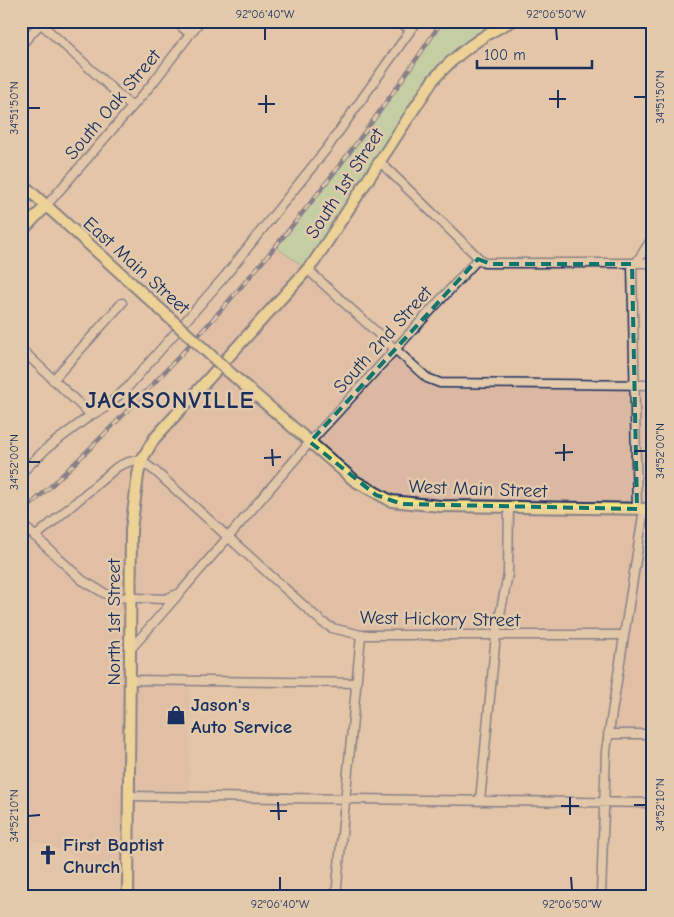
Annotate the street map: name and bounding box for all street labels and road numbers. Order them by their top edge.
street label: South Oak Street [60,45,166,164]
street label: South 1st Street [301,124,389,243]
street label: East Main Street [79,212,194,320]
street label: South 2nd Street [329,281,437,398]
street label: West Main Street [408,476,548,502]
street label: North 1st Street [103,558,125,685]
street label: West Hickory Street [360,607,521,631]

